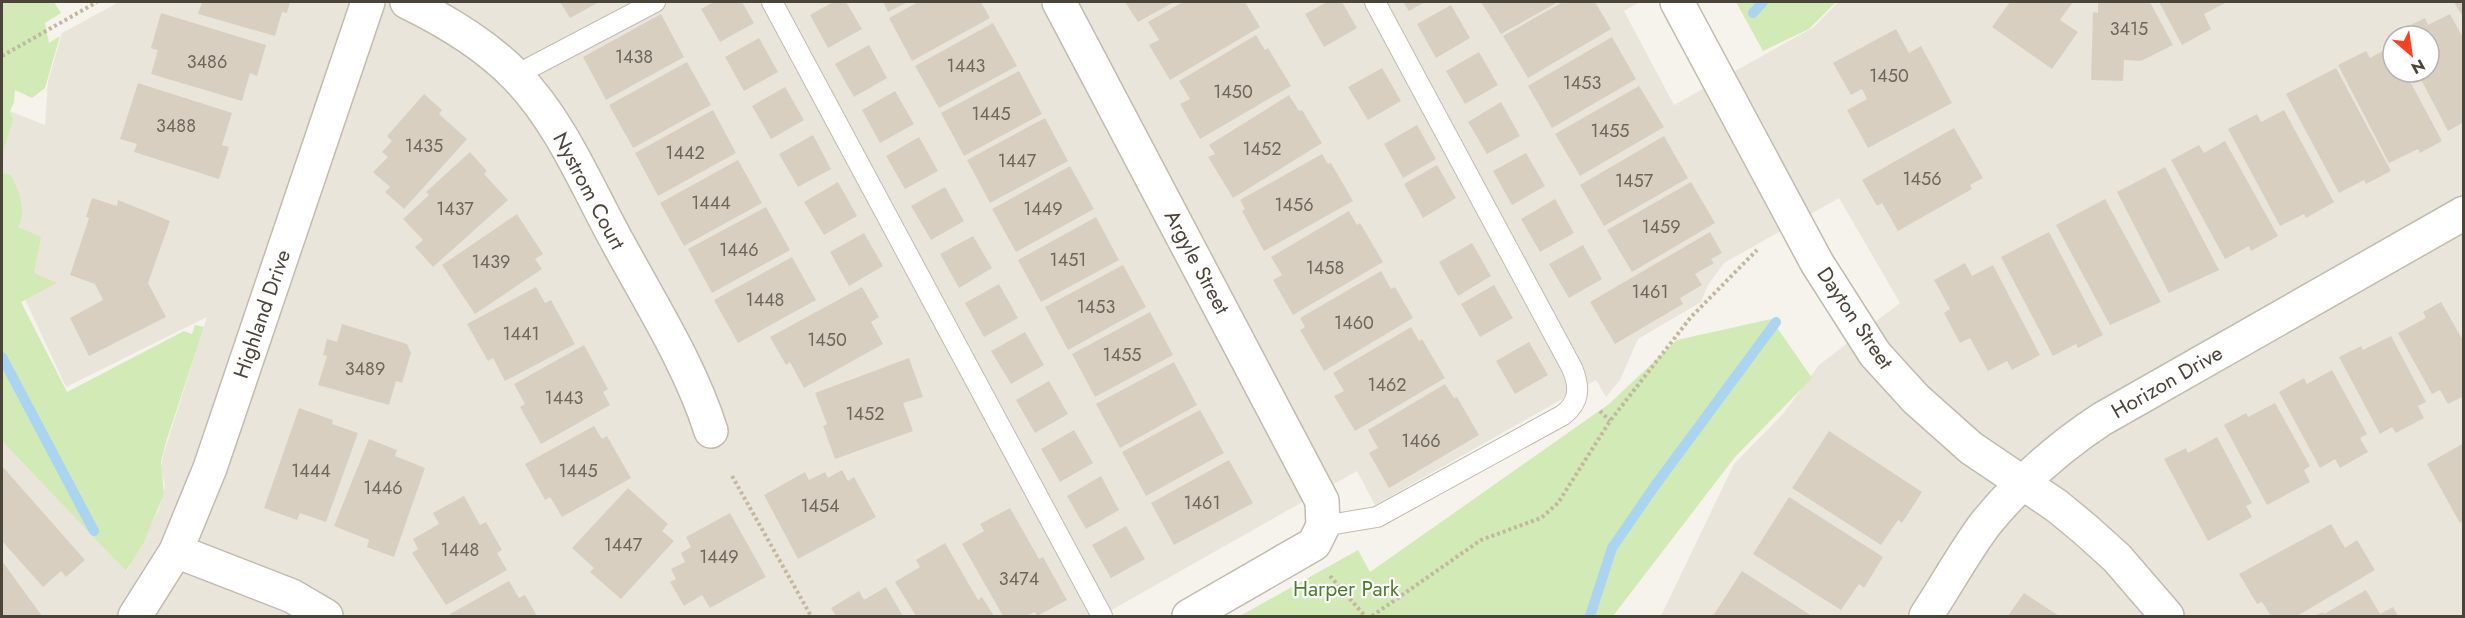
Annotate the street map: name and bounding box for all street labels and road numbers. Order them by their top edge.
street label: Nystrom Court [545,127,633,255]
street label: Argyle Street [1157,205,1237,319]
street label: Highland Drive [226,245,298,382]
street label: Dayton Street [1810,261,1900,375]
street label: Horizon Drive [2106,338,2228,426]

